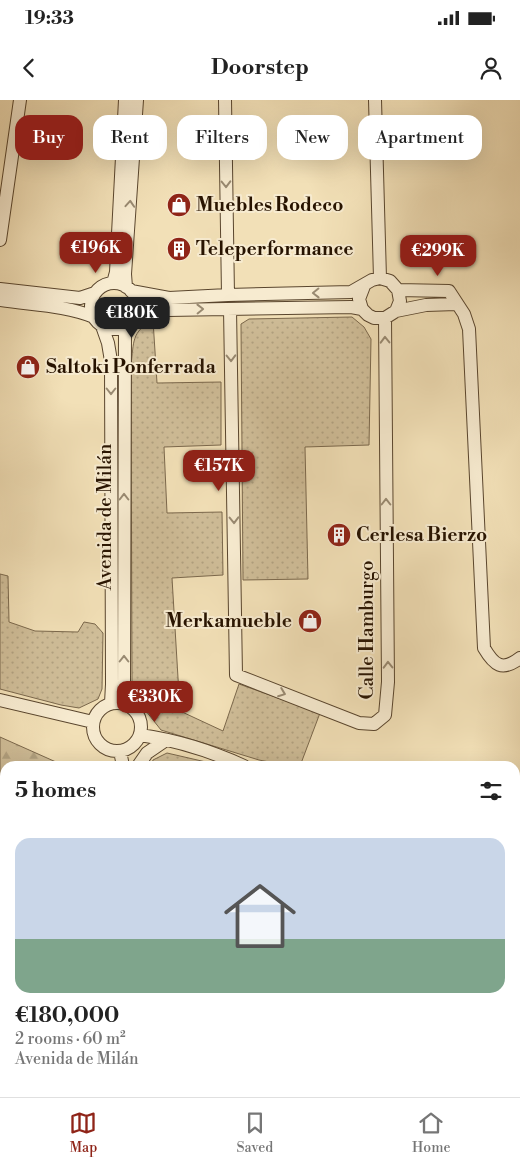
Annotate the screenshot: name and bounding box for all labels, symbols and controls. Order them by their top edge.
text: 19:33 [25,6,74,30]
icon: back [15,54,43,82]
text: Doorstep [211,54,309,81]
icon: person [477,54,505,82]
chip: Buy [15,115,83,160]
chip: Rent [93,115,167,160]
chip: Filters [177,115,267,160]
chip: New [277,115,348,160]
chip: Apartment [358,115,482,160]
one-way arrow [221,180,231,188]
shop icon: Muebles Rodeco [166,192,192,218]
place label: Muebles Rodeco [196,193,343,217]
one-way arrow [125,199,136,207]
pin: €196K [61,232,131,274]
pin: €299K [403,234,473,277]
building icon: Teleperformance [166,236,192,262]
place label: Teleperformance [196,237,354,261]
text: €196K [71,238,121,258]
text: €299K [411,241,465,261]
one-way arrow [312,288,320,298]
pin: €180K [97,296,167,339]
text: €180K [106,303,158,323]
one-way arrow [196,304,204,315]
one-way arrow [380,336,390,344]
shop icon: Saltoki Ponferrada [15,354,41,380]
one-way arrow [226,354,236,362]
place label: Saltoki Ponferrada [46,355,216,379]
one-way arrow [106,387,116,395]
street label: Avenida de Milán [93,444,117,591]
pin: €157K [184,450,254,492]
text: €157K [194,456,244,476]
one-way arrow [119,493,129,500]
one-way arrow [381,498,391,506]
one-way arrow [229,516,239,524]
building icon: Cerlesa Bierzo [326,522,352,548]
place label: Cerlesa Bierzo [356,523,487,547]
street label: Calle Hamburgo [355,560,379,700]
shop icon: Merkamueble [297,608,323,634]
place label: Merkamueble [165,609,292,633]
one-way arrow [119,655,129,663]
one-way arrow [382,661,393,669]
pin: €330K [120,680,190,723]
text: €330K [128,687,182,707]
one-way arrow [277,687,286,697]
icon: filters [477,777,505,805]
text: 5 homes [15,778,96,804]
icon: home [215,871,305,961]
text: €180,000 [15,1003,119,1029]
text: 2 rooms · 60 m² [15,1029,126,1049]
text: Avenida de Milán [15,1049,139,1069]
tab: Map [69,1109,97,1157]
tab: Saved [236,1109,273,1157]
tab: Home [412,1109,451,1157]

